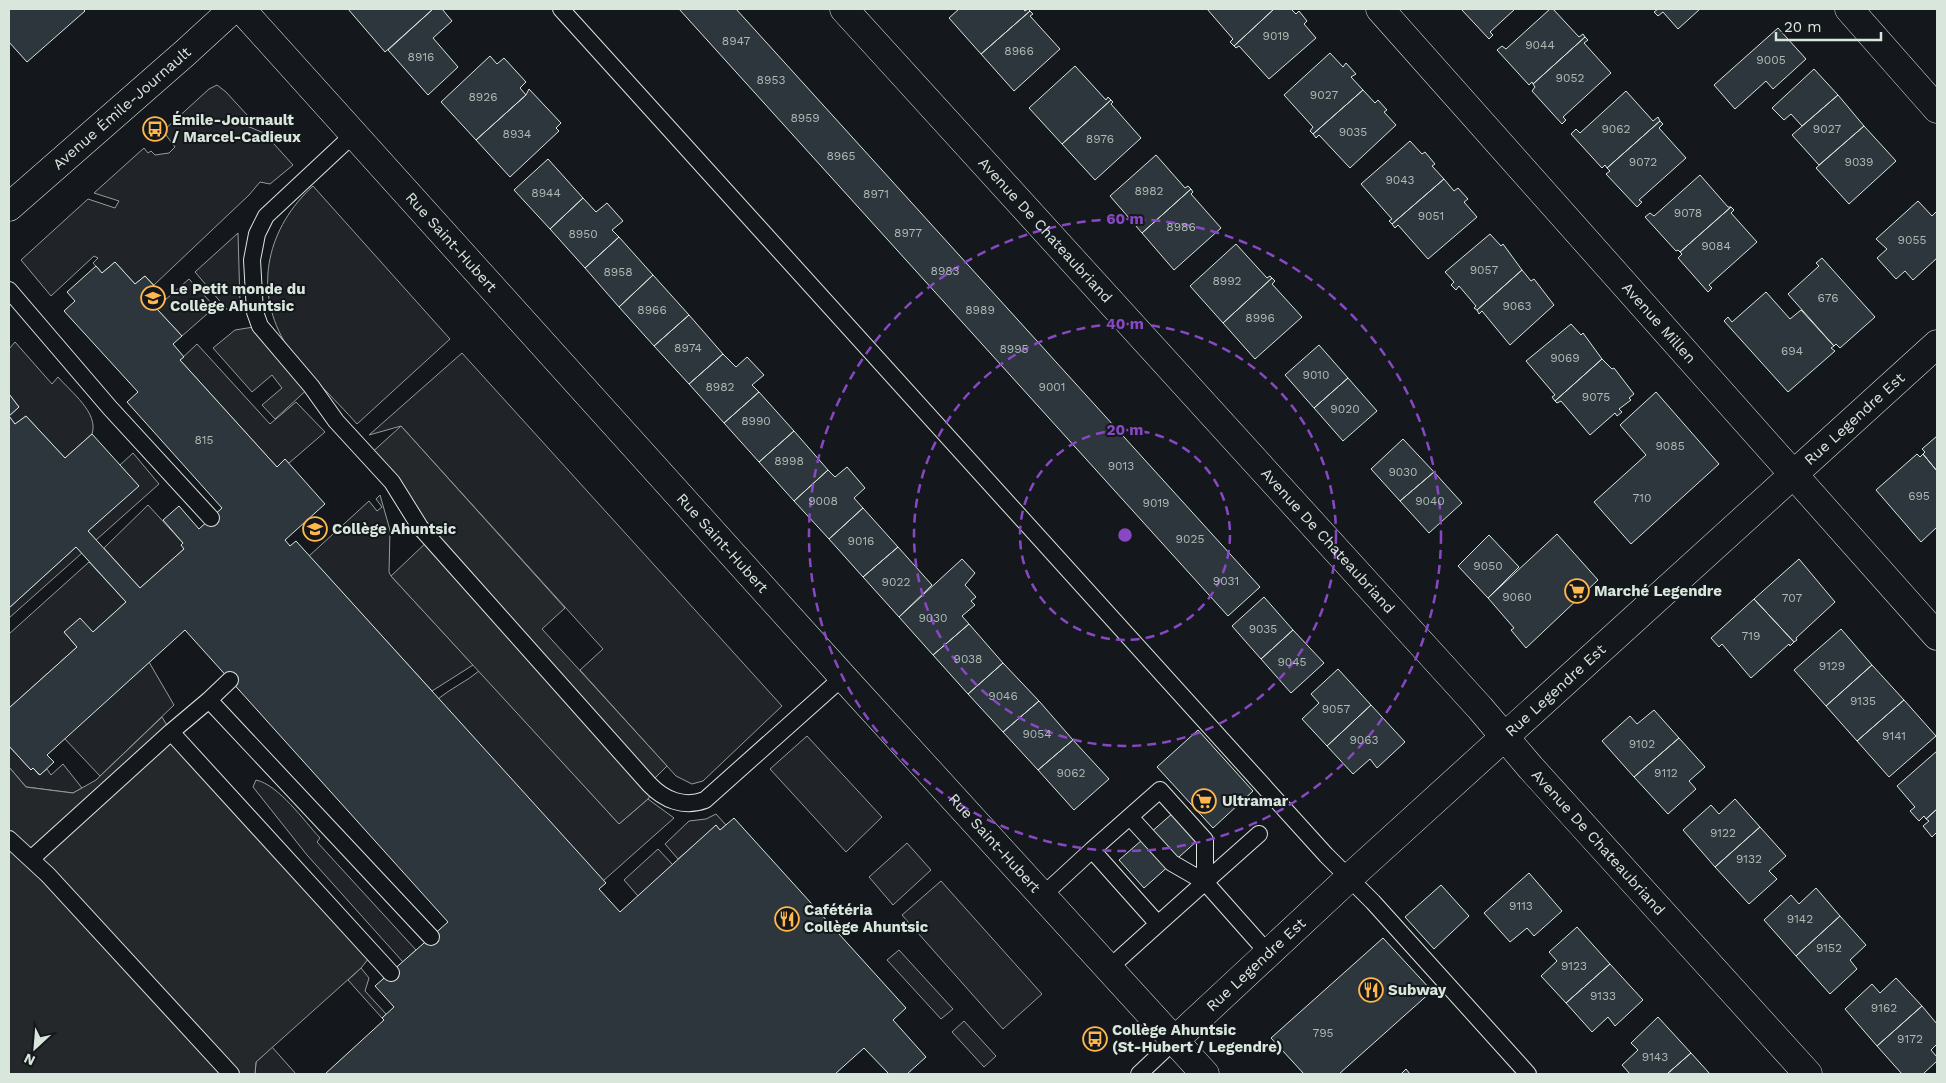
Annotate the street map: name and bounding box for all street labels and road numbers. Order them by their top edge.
street label: Avenue Émile-Journault [49,43,195,173]
street label: Avenue De Chateaubriand [975,154,1116,307]
street label: Rue Saint-Hubert [402,189,501,296]
street label: Avenue Millen [1618,279,1700,367]
street label: Rue Legendre Est [1801,368,1909,469]
street label: Avenue De Chateaubriand [1257,464,1398,617]
street label: Rue Saint-Hubert [673,490,772,597]
street label: Rue Legendre Est [1502,640,1610,741]
street label: Avenue De Chateaubriand [1528,766,1669,919]
street label: Rue Saint-Hubert [945,790,1045,897]
street label: Rue Legendre Est [1203,914,1310,1015]

